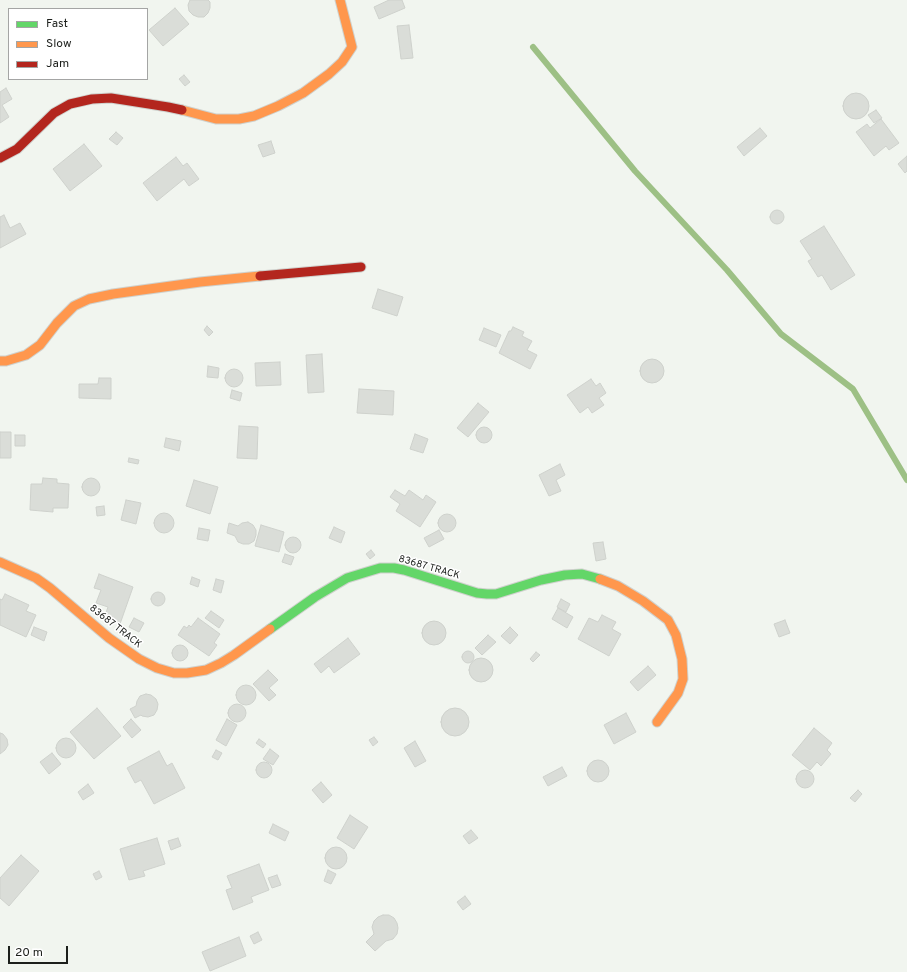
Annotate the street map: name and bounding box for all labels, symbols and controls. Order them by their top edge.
legend [8,8,148,80]
text: Fast [46,16,68,32]
text: Slow [46,36,72,52]
text: Jam [46,56,69,72]
street label: 83687 TRACK [397,554,461,582]
street label: 83687 TRACK [86,603,144,651]
scale bar [10,938,70,964]
text: 20 m [15,945,43,961]

